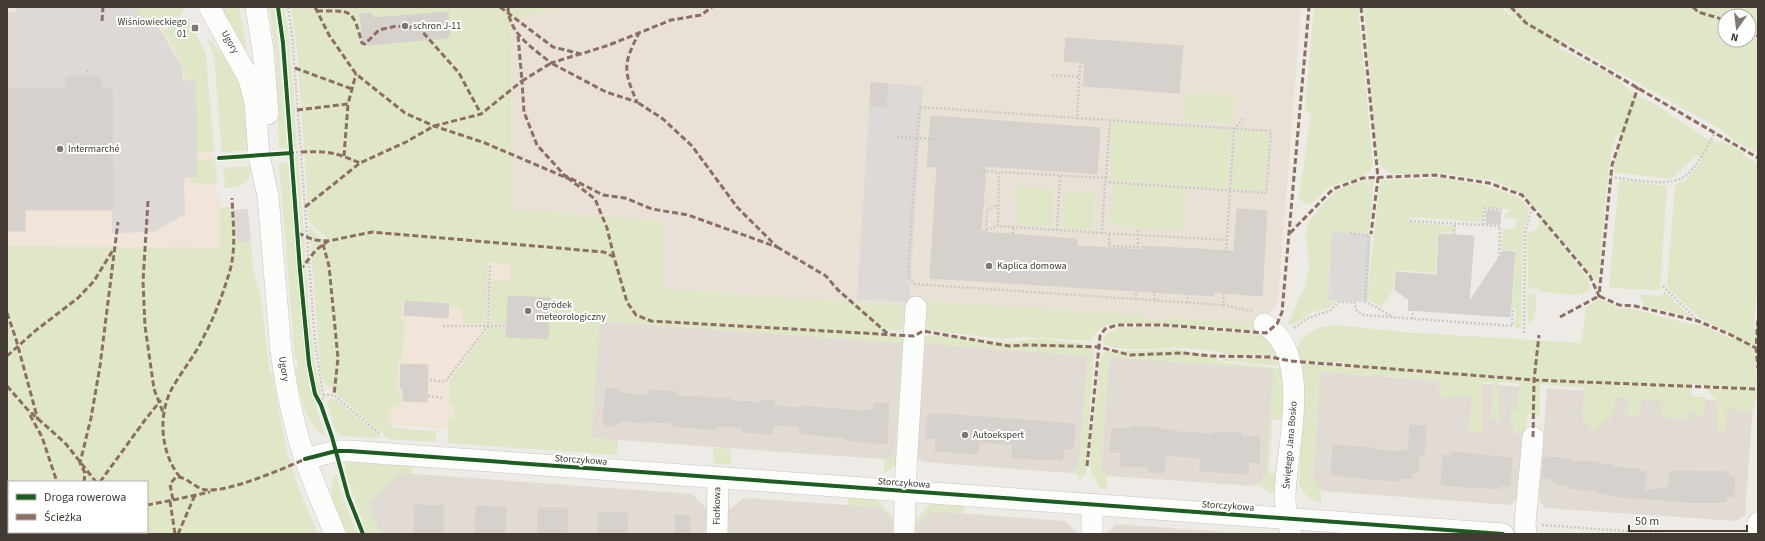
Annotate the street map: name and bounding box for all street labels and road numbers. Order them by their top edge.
street label: Ugory [218,28,242,57]
street label: Ugory [275,356,293,383]
street label: Świętego Jana Bosko [1279,400,1301,490]
street label: Storczykowa [554,451,608,469]
street label: Storczykowa [877,474,931,492]
street label: Fiołkowa [710,487,724,525]
street label: Storczykowa [1201,497,1255,515]

